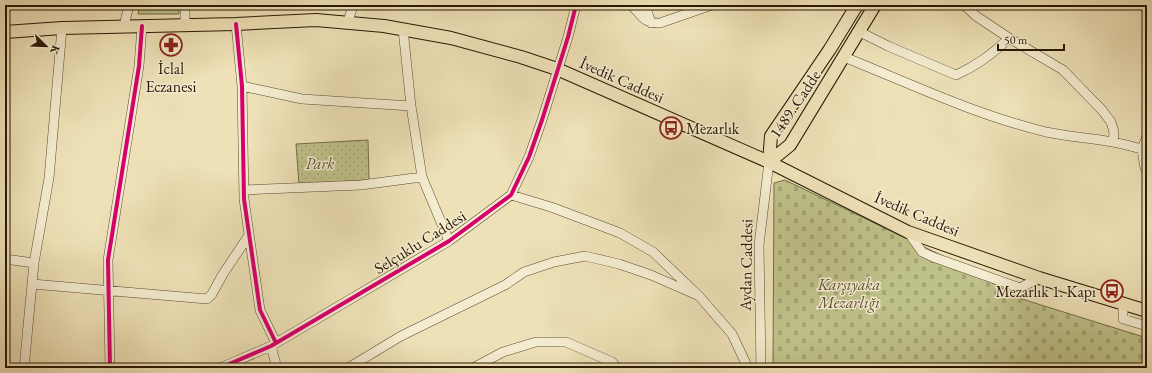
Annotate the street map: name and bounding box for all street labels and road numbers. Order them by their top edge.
street label: İvedik Caddesi [577,52,667,108]
street label: 1489. Cadde [765,66,825,142]
street label: İvedik Caddesi [871,187,963,241]
street label: Selçuklu Caddesi [370,205,470,279]
street label: Aydan Caddesi [735,219,757,312]

